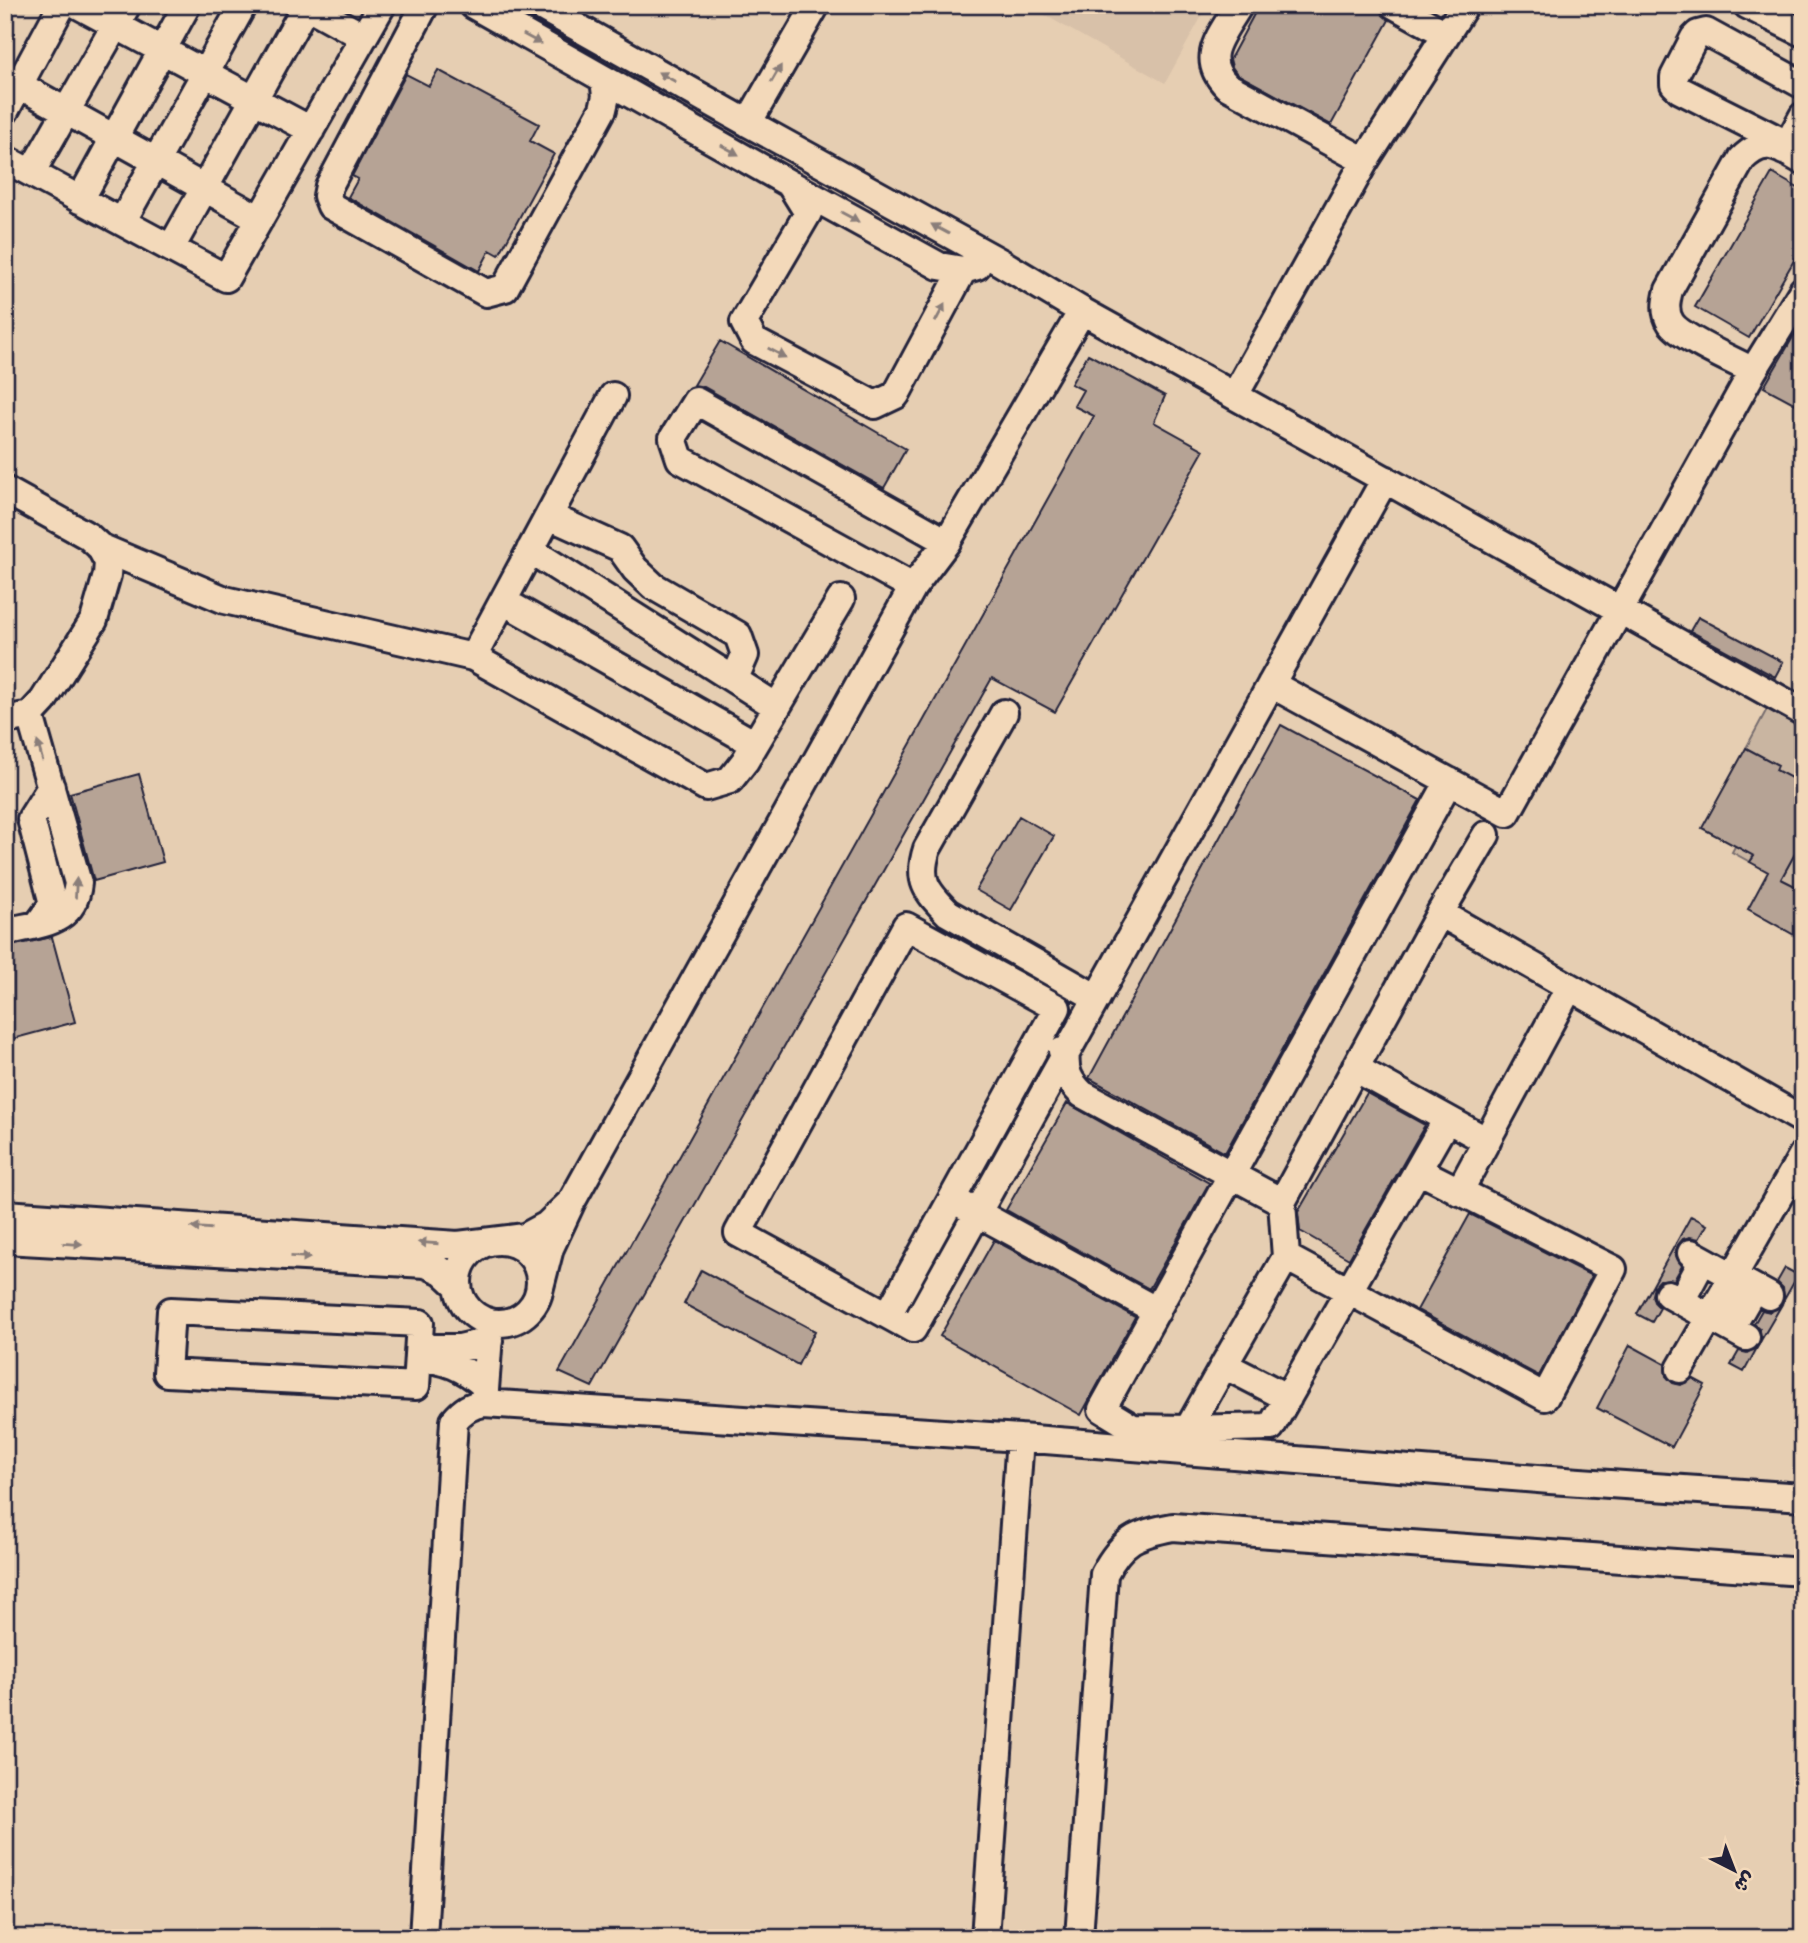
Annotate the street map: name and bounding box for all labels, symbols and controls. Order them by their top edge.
one-way arrow [523,33,542,45]
one-way arrow [770,64,782,83]
one-way arrow [657,71,676,83]
one-way arrow [721,144,740,156]
one-way arrow [840,211,860,223]
one-way arrow [930,223,950,235]
one-way arrow [934,303,946,322]
one-way arrow [767,347,787,358]
one-way arrow [35,740,45,761]
one-way arrow [70,877,81,899]
one-way arrow [189,1222,211,1233]
one-way arrow [416,1237,438,1248]
one-way arrow [63,1238,85,1249]
one-way arrow [290,1251,312,1262]
north arrow [1700,1834,1770,1904]
text: ش [1727,1864,1761,1898]

